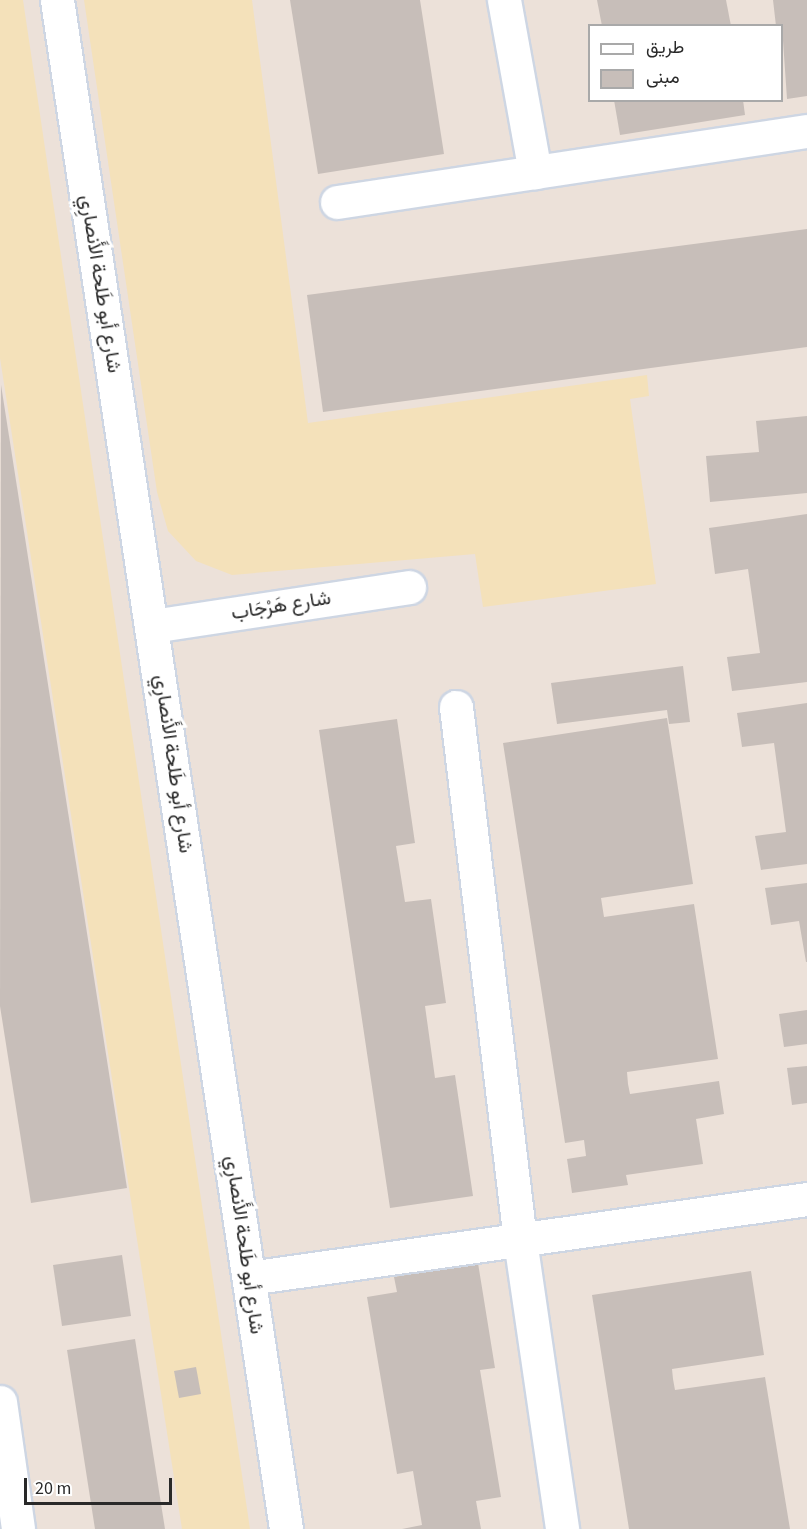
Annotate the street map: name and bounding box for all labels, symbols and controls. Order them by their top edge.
legend [588,24,783,102]
text: طريق [646,35,684,60]
text: مبنى [646,65,680,90]
street label: شارع أبو طَلحة الأَنصارِي [74,193,126,375]
street label: شارع هَرْجَاب [230,586,332,626]
street label: شارع أبو طَلحة الأَنصارِي [149,673,197,855]
street label: شارع أبو طَلحة الأَنصارِي [220,1154,268,1336]
scale bar [27,1466,176,1504]
text: 20 m [35,1476,71,1501]

